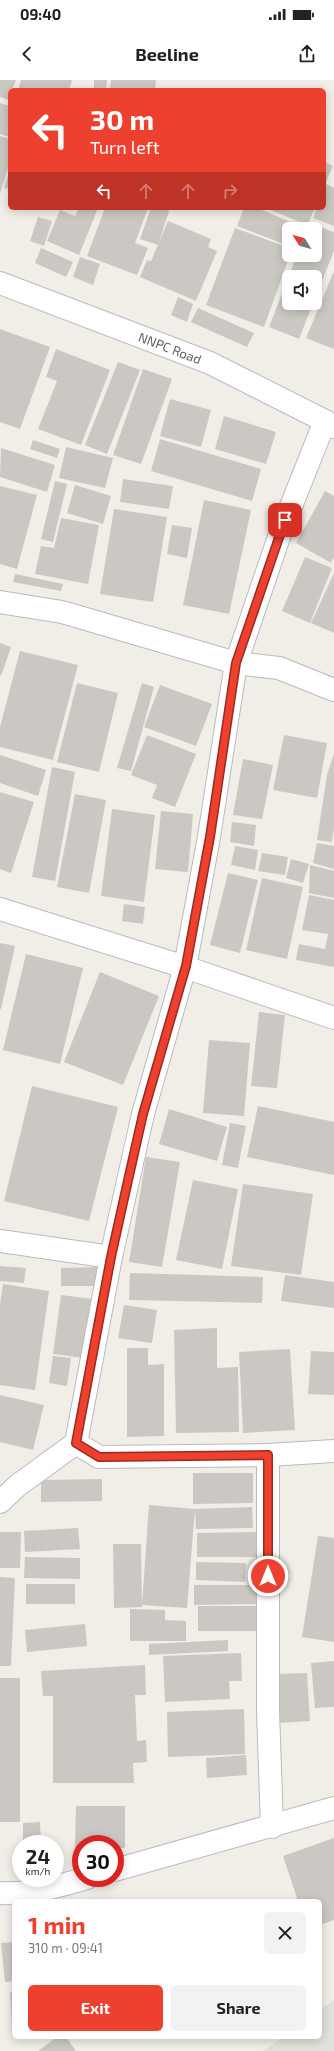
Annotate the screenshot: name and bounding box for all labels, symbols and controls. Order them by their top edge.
text: 09:40 [20,5,61,23]
icon: back [16,43,38,65]
text: Beeline [135,43,199,65]
icon: share [296,43,318,65]
text: 30 m [90,102,154,136]
icon: left [24,104,76,156]
text: Turn left [90,136,160,158]
icon: left [93,180,115,202]
icon: ahead [135,180,157,202]
icon: ahead [177,180,199,202]
icon: right [219,180,241,202]
north arrow [282,222,322,262]
map controls [282,222,322,310]
button: sound [282,270,322,310]
street label: NNPC Road [136,329,204,367]
pin [268,503,302,537]
icon: arrive [274,509,296,531]
position arrow [247,1555,289,1597]
speed limit sign: 30 [72,1835,124,1887]
text: 24 [26,1844,50,1868]
text: km/h [26,1865,50,1877]
text: 1 min [28,1910,86,1939]
button: close [264,1912,306,1954]
text: 310 m · 09:41 [28,1940,103,1956]
button: Exit [28,1985,163,2031]
button: Share [171,1985,306,2031]

